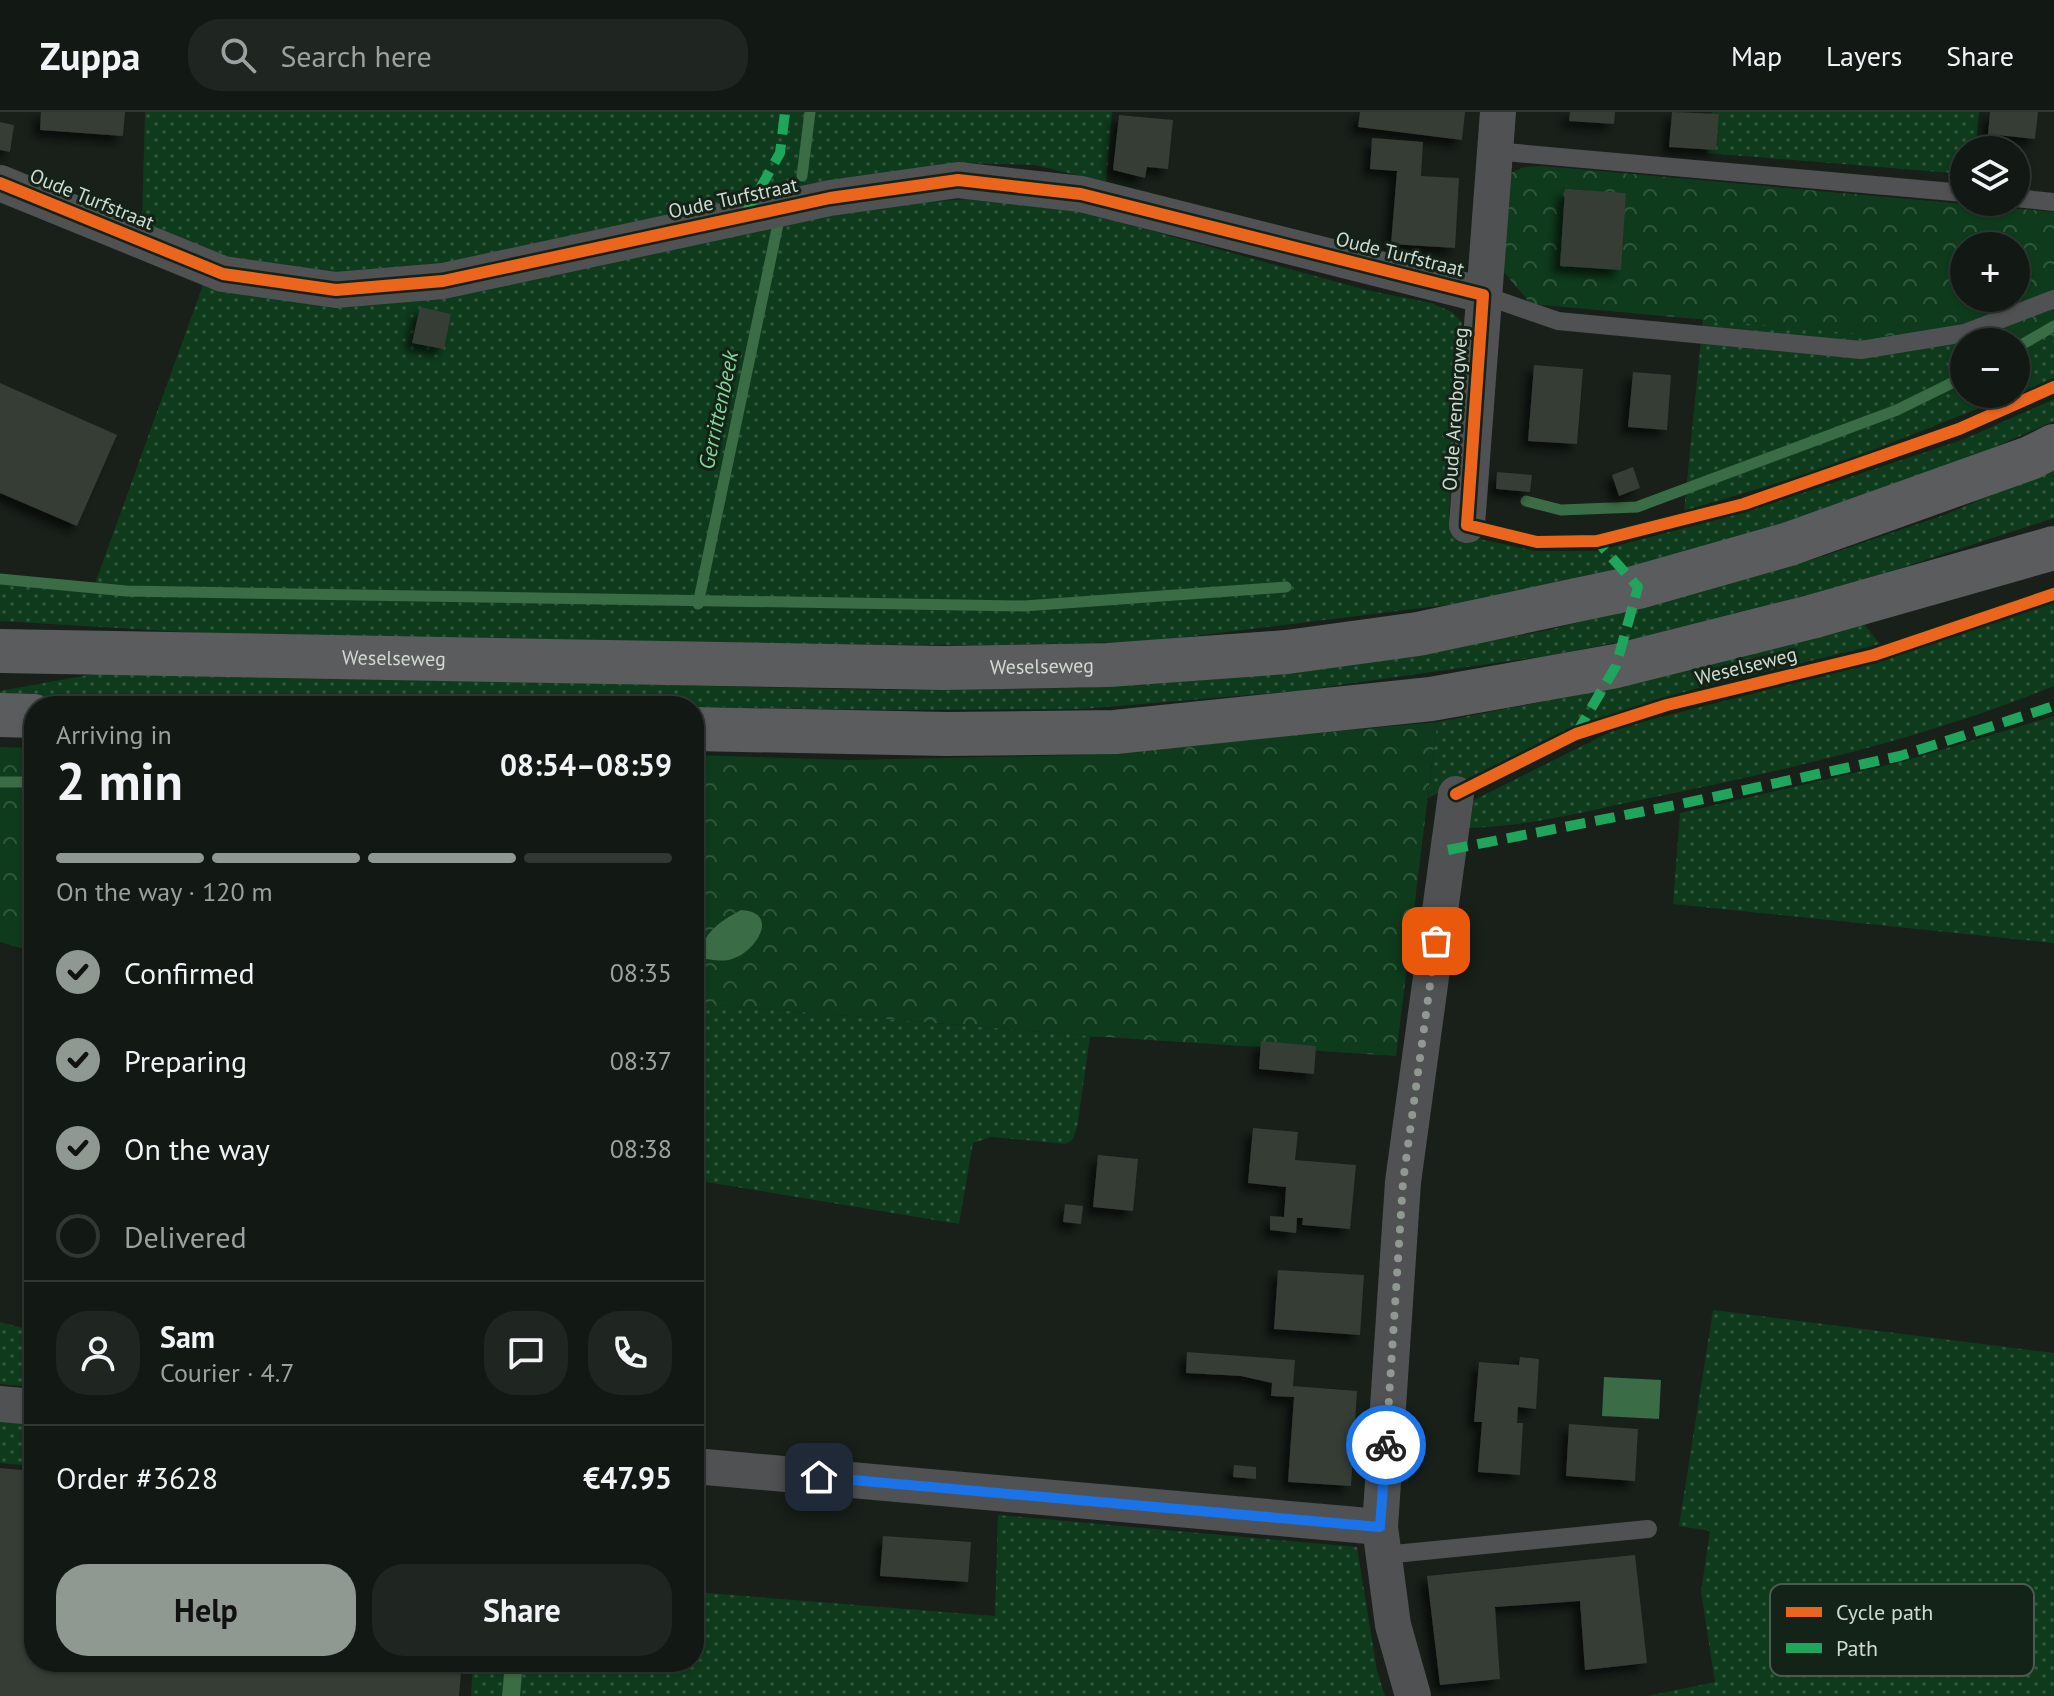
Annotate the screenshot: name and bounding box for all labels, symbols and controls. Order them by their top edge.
search box [188,19,748,91]
text: Zuppa [40,31,140,80]
icon: search [216,33,260,77]
text: Search here [280,36,432,75]
text: Map [1731,37,1782,74]
text: Layers [1826,37,1902,74]
text: Share [1946,37,2014,74]
map controls [1950,136,2030,408]
button: layers [1950,136,2030,216]
street label: Oude Turfstraat [26,162,158,236]
street label: Oude Turfstraat [666,172,800,224]
street label: Oude Turfstraat [1333,225,1467,283]
button: + [1950,232,2030,312]
street label: Oude Arenborgweg [1436,326,1474,492]
button: − [1950,328,2030,408]
water label: Gerrittenbeek [692,347,744,472]
street label: Weselseweg [1692,641,1800,691]
street label: Weselseweg [342,644,446,672]
street label: Weselseweg [990,652,1094,680]
text: Arriving in [56,718,172,751]
text: 08:54–08:59 [500,745,672,784]
text: 2 min [56,747,183,814]
text: On the way · 120 m [56,875,273,908]
pin [1402,907,1470,975]
icon: bag [1414,919,1458,963]
icon: check [56,950,100,994]
text: Confirmed [124,953,255,992]
text: 08:35 [610,956,672,989]
icon: check [56,1038,100,1082]
text: Preparing [124,1041,247,1080]
text: 08:37 [610,1044,672,1077]
icon: check [56,1126,100,1170]
text: On the way [124,1129,270,1168]
text: 08:38 [610,1132,672,1165]
text: Delivered [124,1217,247,1256]
button: person [56,1311,140,1395]
button: chat [484,1311,568,1395]
button: phone [588,1311,672,1395]
text: Sam [160,1317,215,1356]
text: Courier · 4.7 [160,1356,294,1389]
courier [1346,1405,1426,1485]
icon: bike [1364,1423,1408,1467]
pin [785,1443,853,1511]
icon: home [797,1455,841,1499]
text: Order #3628 [56,1458,218,1497]
text: €47.95 [583,1458,672,1497]
button: Help [56,1564,356,1656]
button: Share [372,1564,672,1656]
legend [1770,1584,2034,1676]
text: Cycle path [1836,1598,1933,1626]
text: Path [1836,1634,1878,1662]

